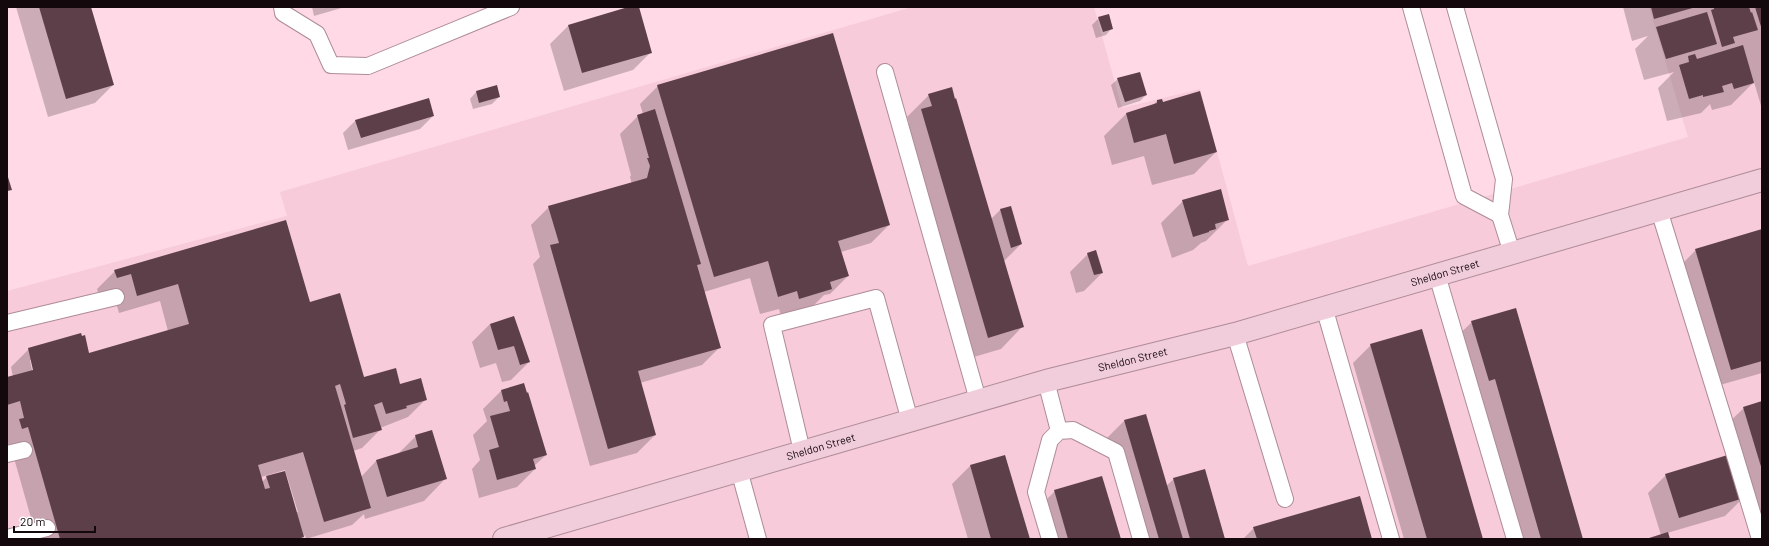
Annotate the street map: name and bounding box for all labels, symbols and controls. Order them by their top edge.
street label: Sheldon Street [1409,256,1481,288]
street label: Sheldon Street [1097,344,1169,374]
street label: Sheldon Street [785,430,857,462]
scale bar [14,508,95,534]
text: 20 m [20,514,46,528]

